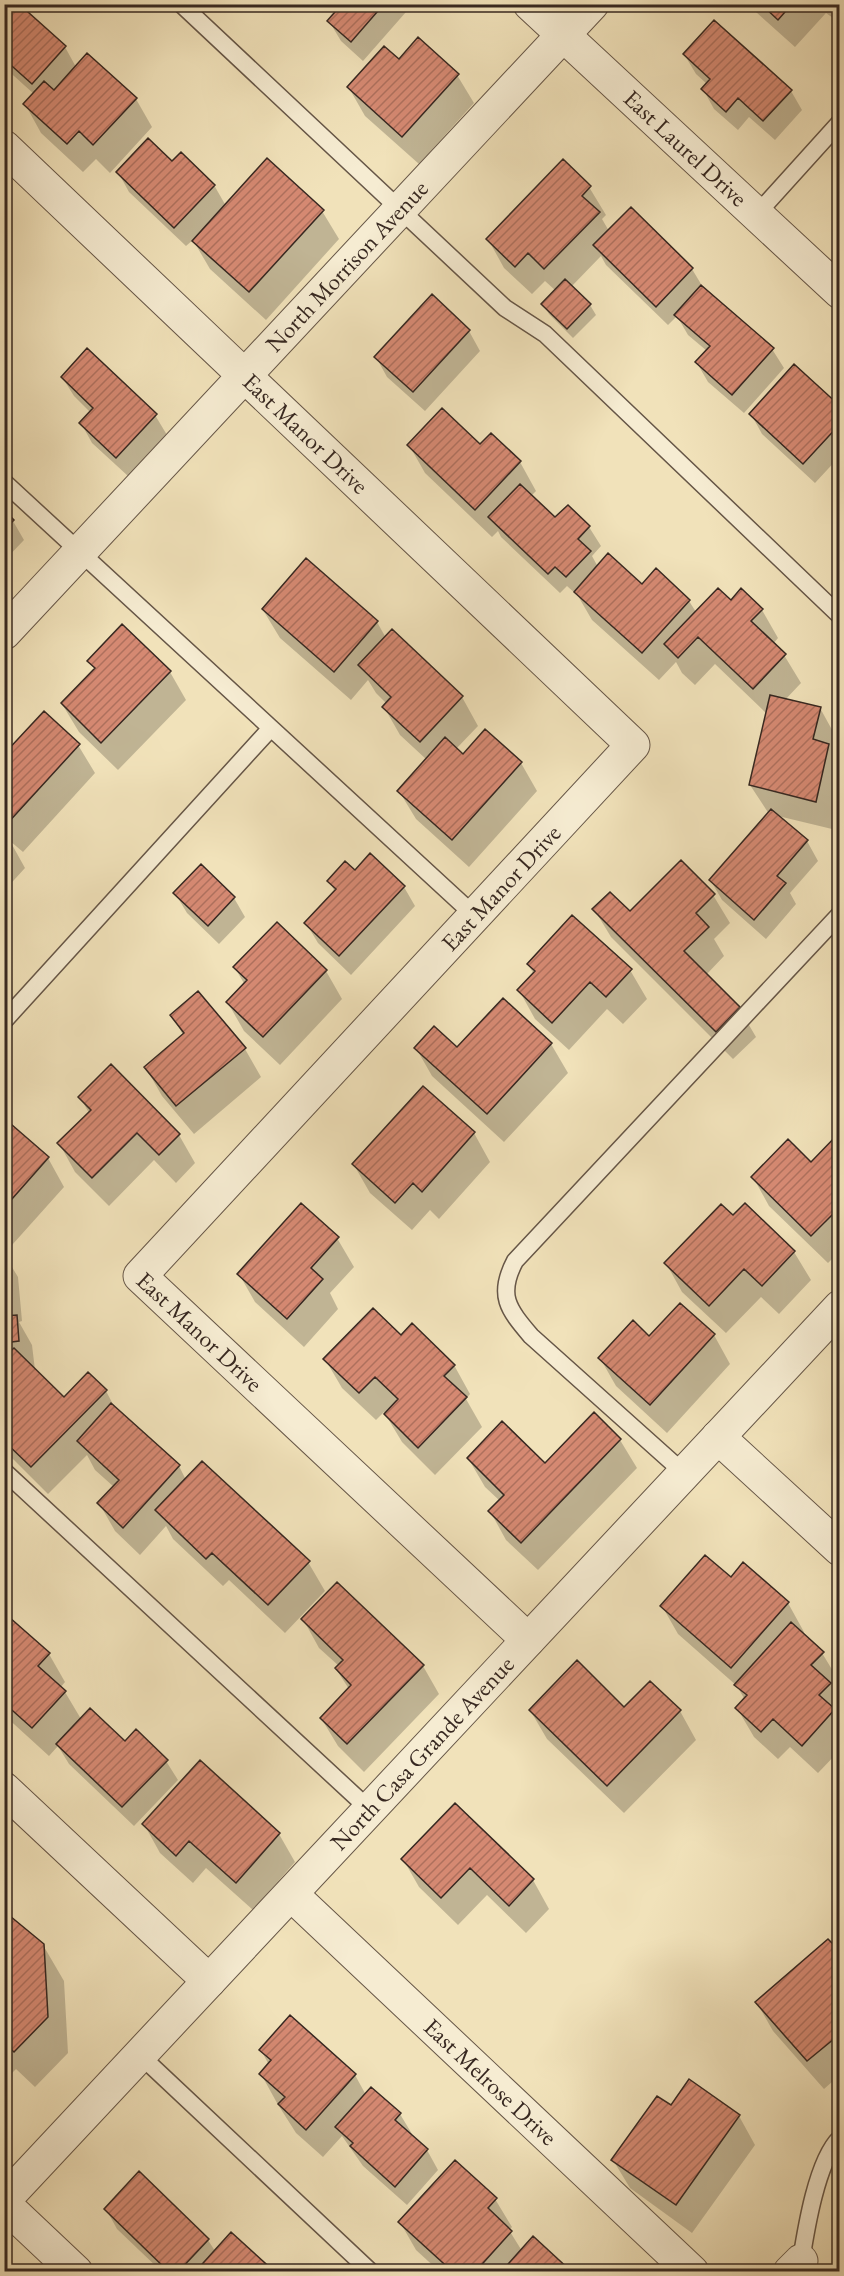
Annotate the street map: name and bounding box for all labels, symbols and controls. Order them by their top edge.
street label: East Laurel Drive [617,83,754,213]
street label: North Morrison Avenue [258,173,435,359]
street label: East Manor Drive [236,366,375,500]
street label: East Manor Drive [434,818,567,957]
street label: East Manor Drive [130,1265,270,1398]
street label: North Casa Grande Avenue [323,1649,521,1857]
street label: East Melrose Drive [417,2011,564,2152]

